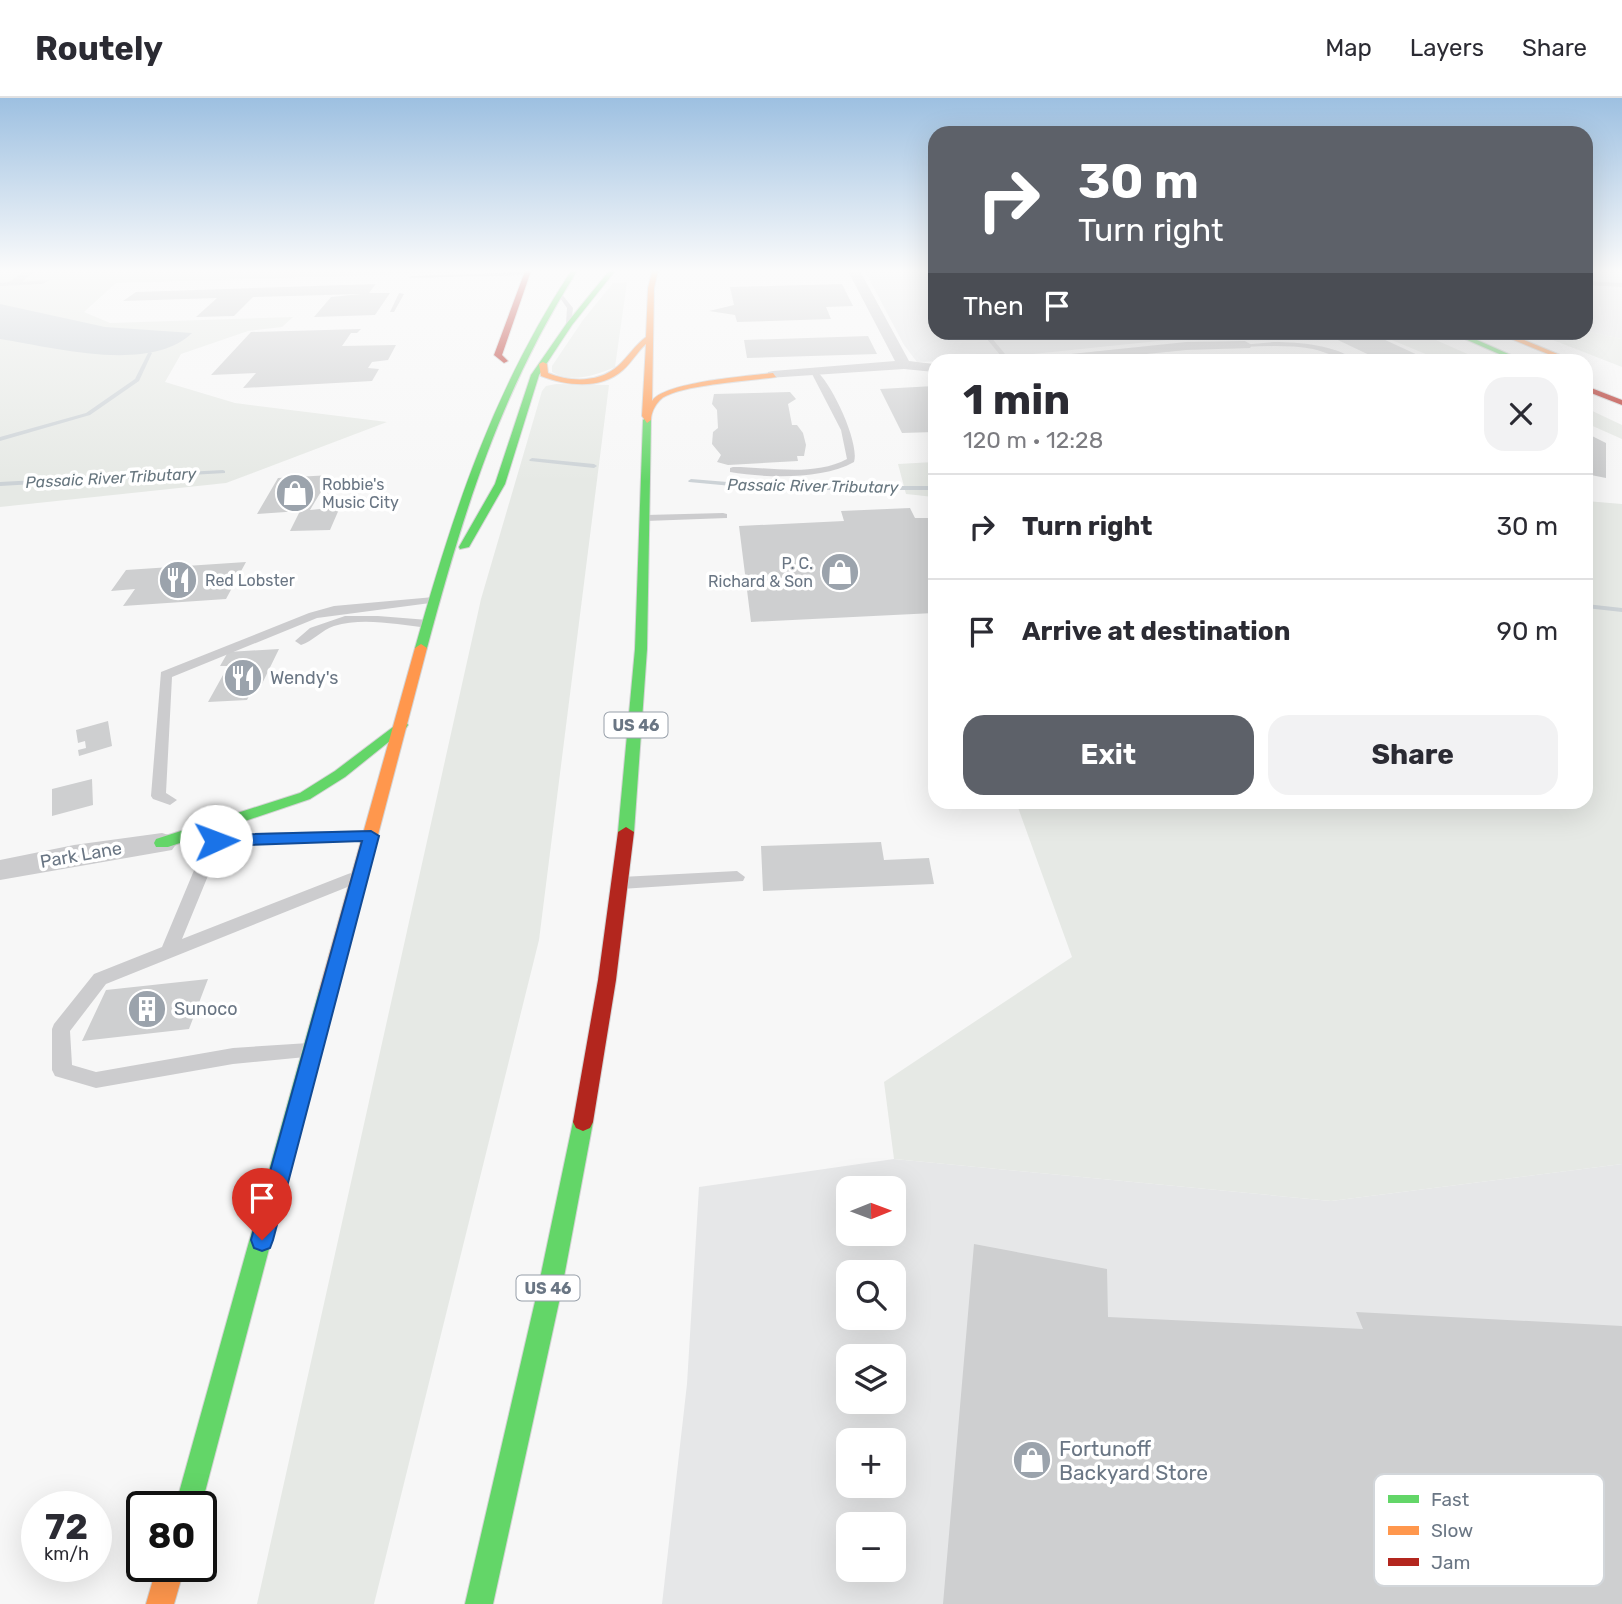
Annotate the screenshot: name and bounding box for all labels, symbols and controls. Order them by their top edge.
text: Routely [35,29,163,68]
text: Map [1325,34,1372,62]
text: Layers [1410,34,1484,62]
text: Share [1522,34,1587,62]
text: 30 m [1078,152,1199,210]
icon: right [963,154,1054,245]
text: Turn right [1078,211,1223,249]
icon: arrive [1038,287,1076,325]
text: Then [963,291,1024,322]
text: 1 min [963,375,1070,425]
button: close [1484,377,1558,451]
text: 120 m · 12:28 [963,426,1103,454]
water label: Passaic River Tributary [25,464,198,492]
shop icon: Robbie's Music City [274,472,316,514]
place label: Robbie's Music City [322,475,399,512]
water label: Passaic River Tributary [727,475,900,497]
icon: right [963,508,1001,546]
text: Turn right [1022,511,1152,542]
text: 30 m [1496,511,1558,542]
shop icon: P. C. Richard & Son [819,551,861,593]
place label: P. C. Richard & Son [708,554,813,591]
restaurant icon: Red Lobster [157,559,199,601]
place label: Red Lobster [205,571,295,590]
icon: arrive [963,613,1001,651]
text: Arrive at destination [1022,616,1290,647]
text: 90 m [1497,616,1558,647]
restaurant icon: Wendy's [222,657,264,699]
place label: Wendy's [270,667,338,689]
road number: US 46 [604,712,668,738]
button: Exit [963,715,1254,795]
button: Share [1268,715,1558,795]
position arrow [179,804,253,878]
street label: Park Lane [38,837,124,873]
building icon: Sunoco [126,988,168,1030]
place label: Sunoco [174,998,238,1020]
pin [232,1168,292,1240]
north arrow [836,1176,906,1246]
map controls [836,1176,906,1582]
icon: arrive [243,1179,281,1217]
button: search [836,1260,906,1330]
road number: US 46 [516,1276,580,1300]
button: layers [836,1344,906,1414]
button: + [836,1428,906,1498]
place label: Fortunoff Backyard Store [1059,1436,1208,1485]
shop icon: Fortunoff Backyard Store [1011,1439,1053,1481]
legend [1374,1474,1604,1586]
text: Fast [1431,1488,1470,1511]
speed limit sign: 80 [126,1491,217,1582]
text: 72 [45,1506,88,1548]
button: − [836,1512,906,1582]
text: Slow [1431,1519,1473,1542]
text: km/h [44,1543,89,1565]
text: Jam [1431,1551,1470,1574]

